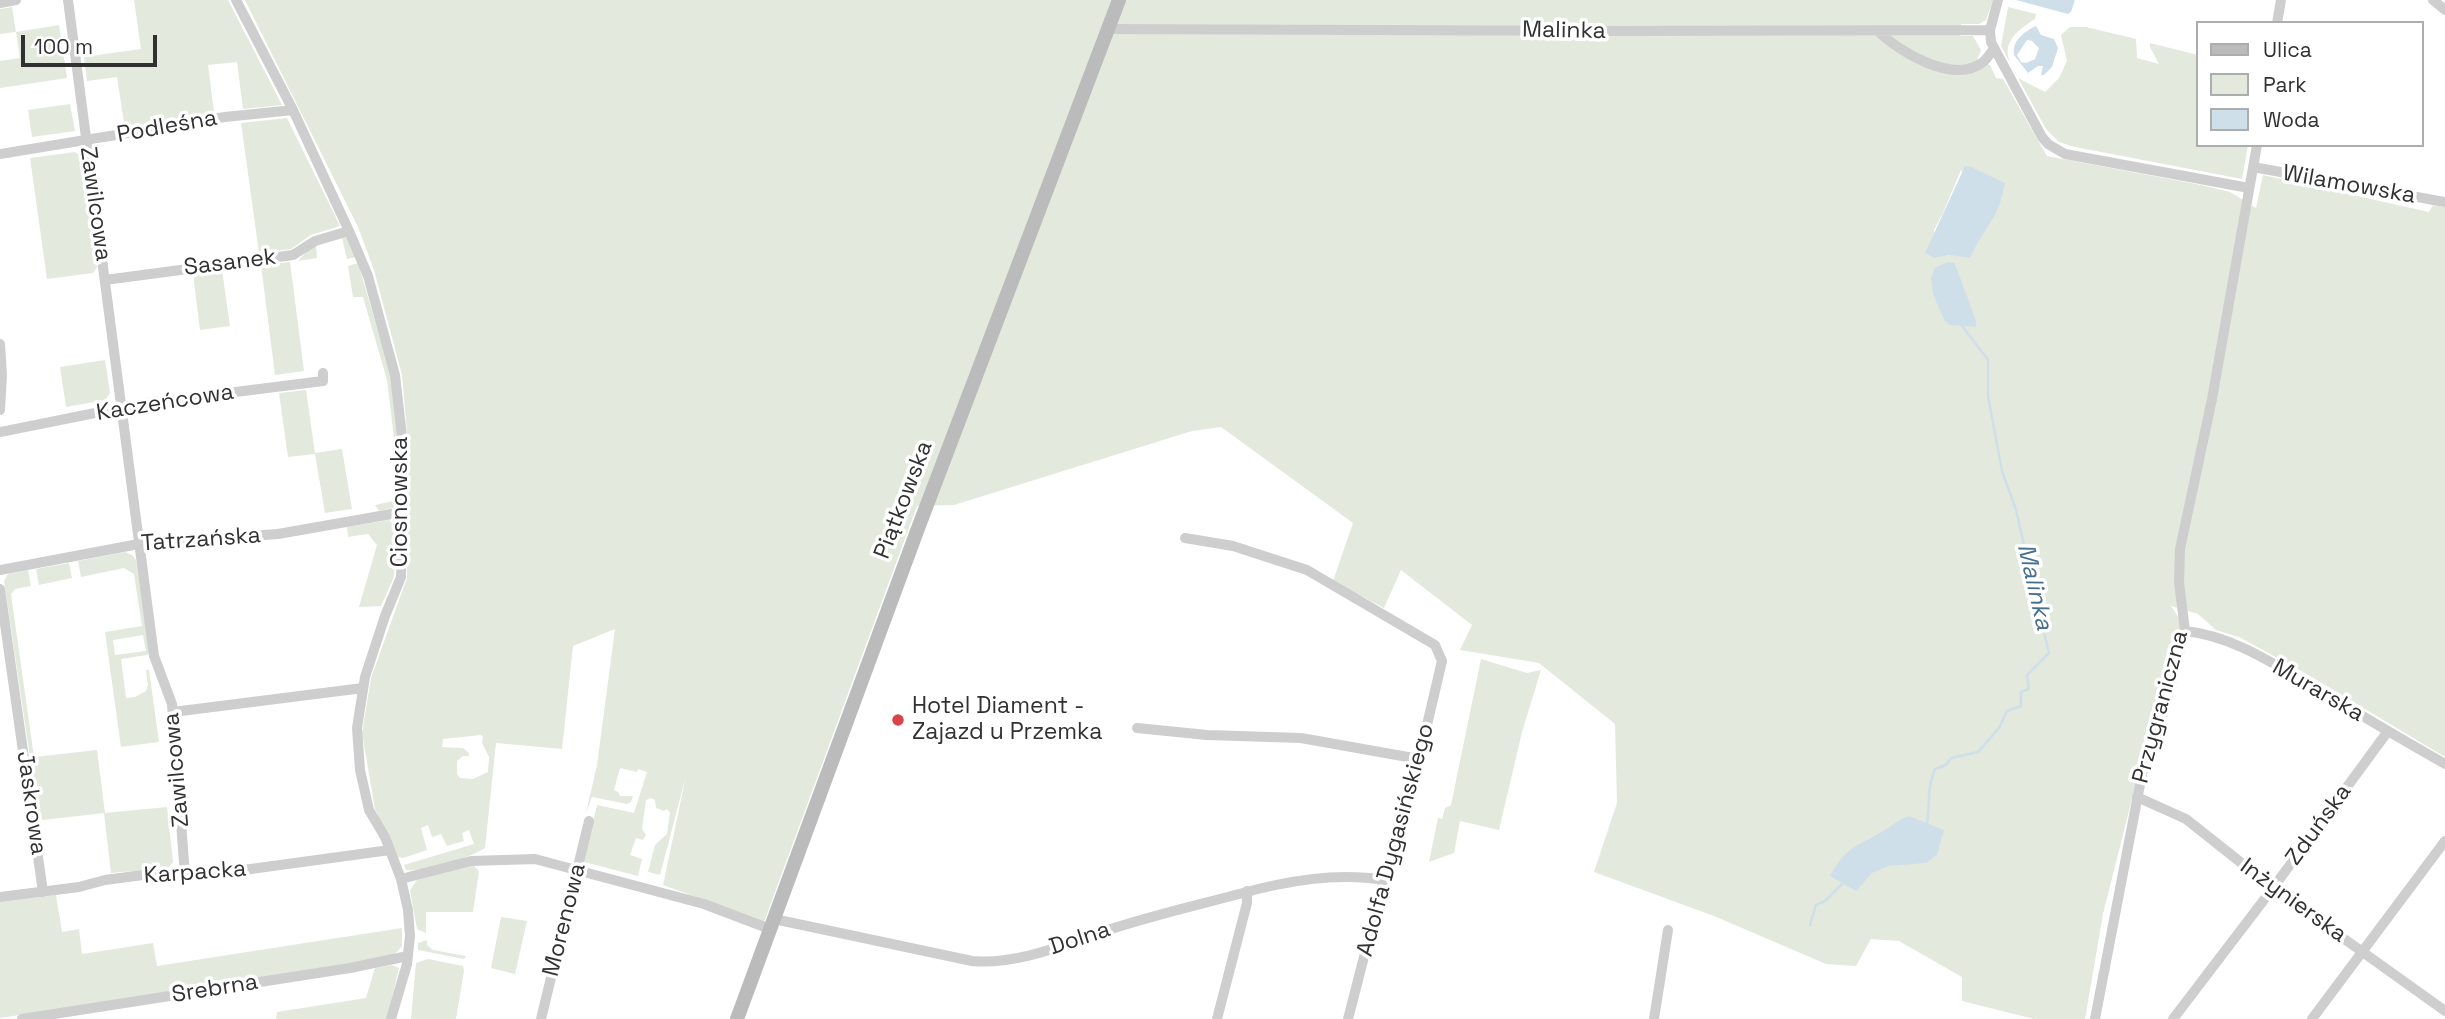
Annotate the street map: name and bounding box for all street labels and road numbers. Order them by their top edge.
street label: Malinka [1522,16,1606,46]
street label: Podleśna [115,105,219,149]
street label: Zawilcowa [73,145,117,263]
street label: Wilamowska [2281,160,2417,210]
street label: Sasanek [182,244,278,282]
street label: Kaczeńcowa [94,379,236,427]
street label: Ciosnowska [387,437,415,567]
street label: Piątkowska [869,437,939,563]
street label: Tatrzańska [140,522,262,558]
street label: Przygraniczna [2127,628,2195,786]
street label: Murarska [2267,654,2369,728]
street label: Zawilcowa [158,711,196,829]
street label: Adolfa Dygasińskiego [1352,720,1440,960]
street label: Jaskrowa [10,749,52,857]
street label: Zduńska [2280,779,2358,871]
street label: Inżynierska [2234,853,2352,949]
street label: Karpacka [143,856,247,890]
street label: Morenowa [538,861,592,979]
street label: Dolna [1046,916,1114,962]
street label: Srebrna [170,969,260,1009]

